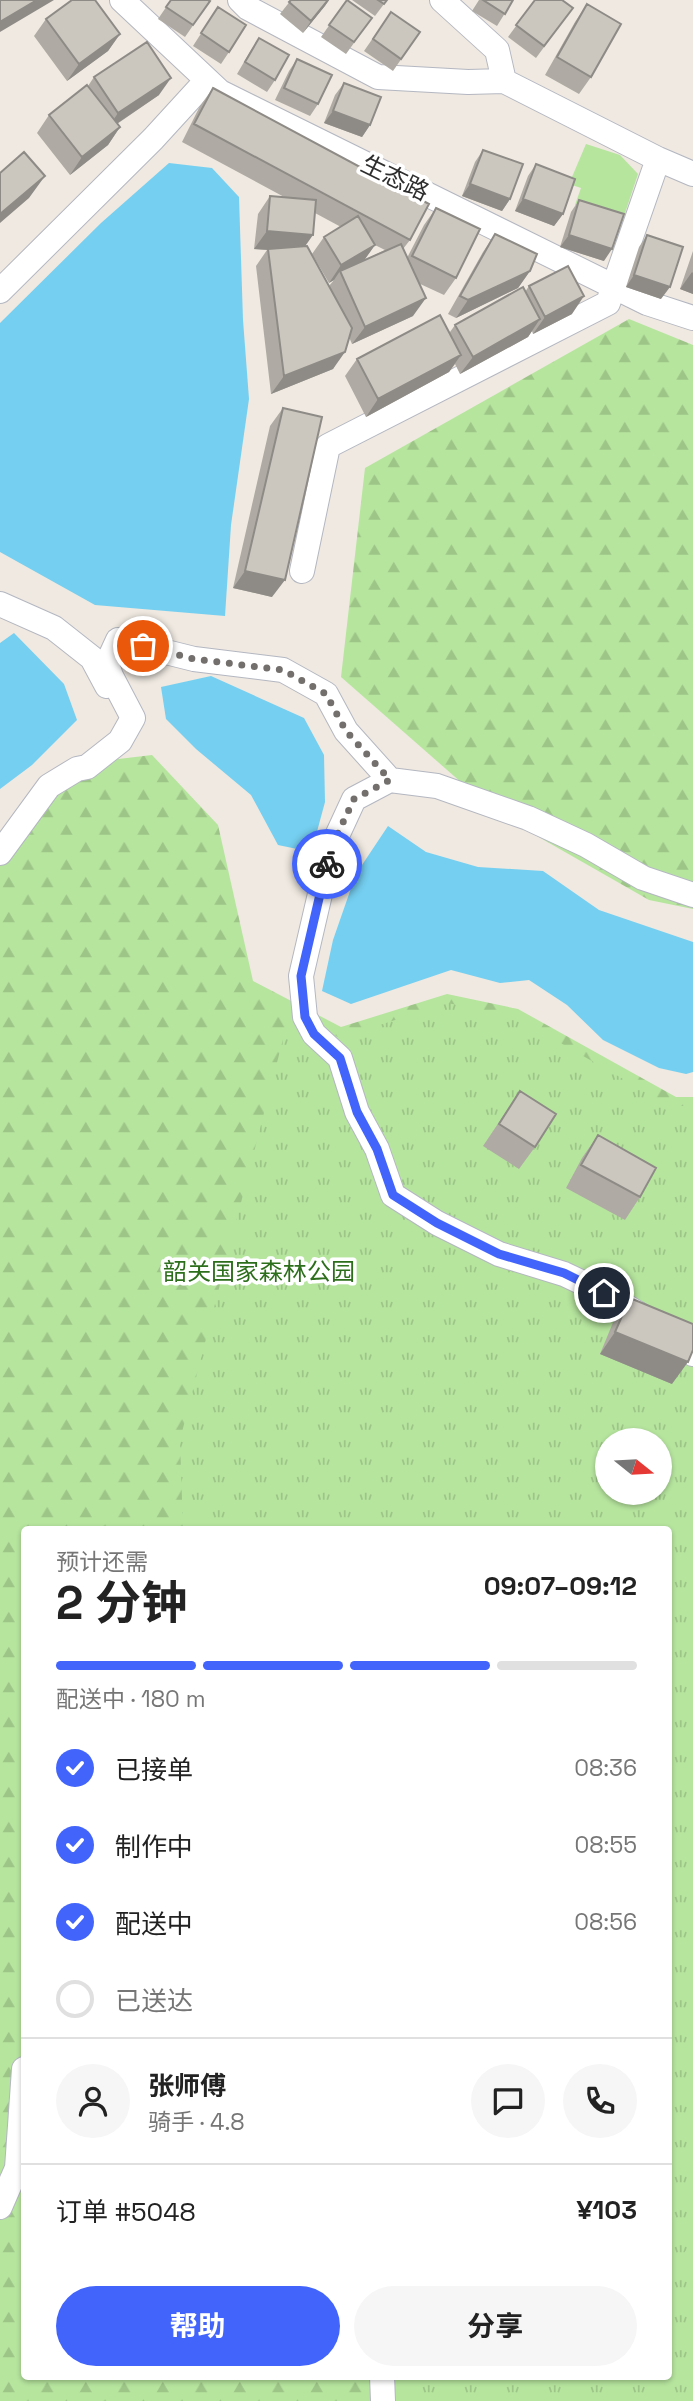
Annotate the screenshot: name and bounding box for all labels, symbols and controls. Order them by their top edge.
street label: 生态路 [356,148,434,207]
pin [113,616,173,676]
icon: bag [124,627,162,665]
courier [292,829,362,899]
icon: bike [308,845,346,883]
park label: 韶关国家森林公园 [163,1256,355,1287]
pin [574,1263,634,1323]
icon: home [585,1274,623,1312]
north arrow [595,1428,672,1505]
map controls [595,1428,672,1505]
text: 预计还需 [56,1547,148,1577]
text: 09:07–09:12 [484,1569,637,1603]
text: 2 分钟 [56,1574,187,1632]
text: 配送中 · 180 m [56,1684,206,1714]
icon: check [56,1749,94,1787]
text: 已接单 [115,1753,193,1787]
text: 08:36 [574,1753,637,1783]
icon: check [56,1826,94,1864]
text: 制作中 [115,1830,193,1864]
text: 08:55 [575,1830,637,1860]
icon: check [56,1903,94,1941]
text: 配送中 [115,1907,193,1941]
text: 08:56 [574,1907,637,1937]
text: 已送达 [115,1984,193,2018]
button: person [56,2064,130,2138]
button: chat [471,2064,545,2138]
button: phone [563,2064,637,2138]
text: 张师傅 [148,2069,226,2103]
text: 骑手 · 4.8 [148,2107,245,2137]
text: ¥103 [576,2193,637,2227]
text: 订单 #5048 [56,2195,196,2229]
button: 帮助 [56,2286,340,2366]
button: 分享 [354,2286,637,2366]

